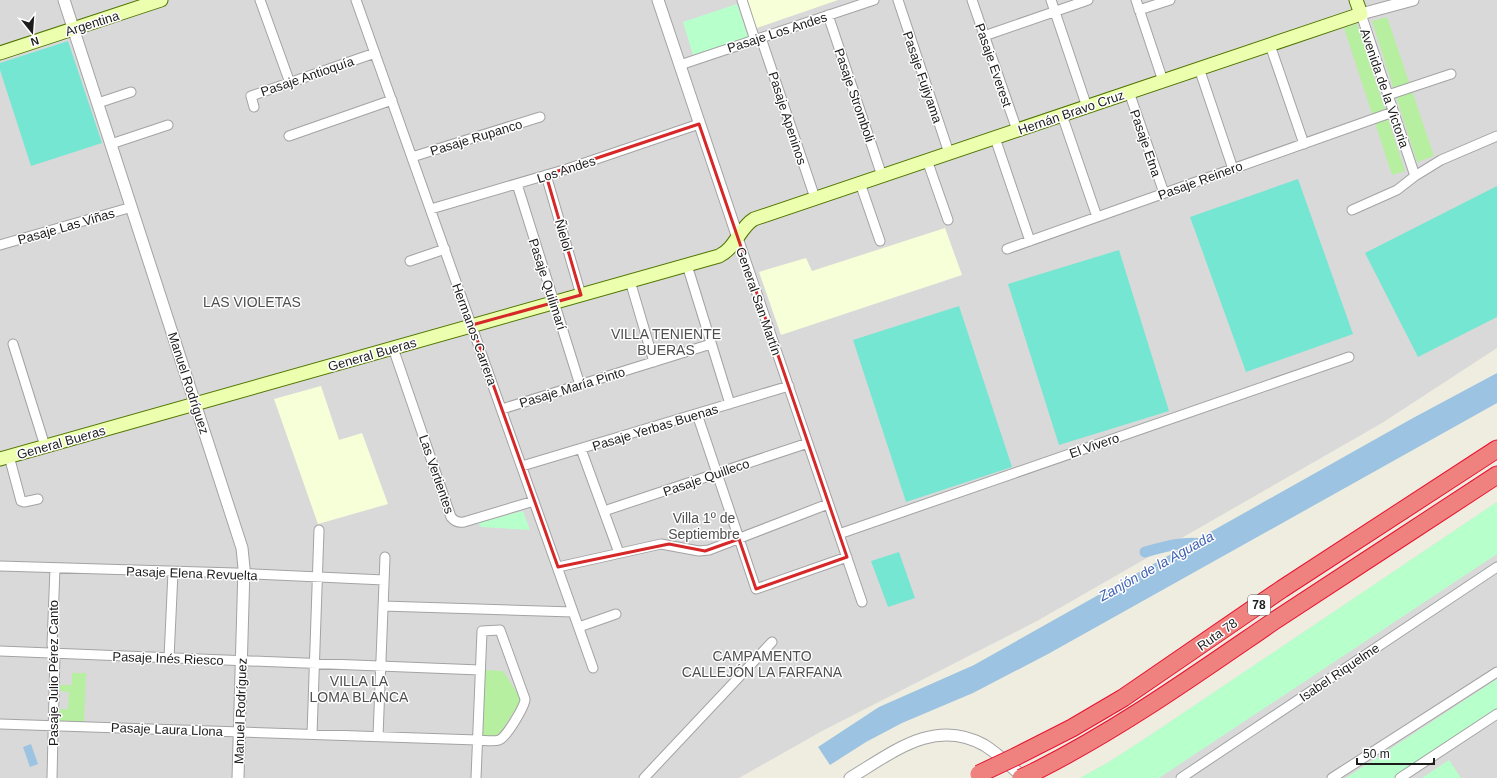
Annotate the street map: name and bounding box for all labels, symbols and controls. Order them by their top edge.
street label: Argentina [63,8,122,39]
street label: Pasaje Los Andes [725,9,829,56]
north arrow [12,12,52,52]
street label: Pasaje Everest [972,21,1015,109]
street label: Avenida de la Victoria [1357,26,1412,151]
street label: Pasaje Fujiyama [900,29,946,126]
text: N [29,35,40,48]
street label: Pasaje Stromboli [831,46,878,144]
street label: Pasaje Antioquía [259,53,356,99]
street label: Pasaje Apeninos [765,70,810,167]
street label: Hernán Bravo Cruz [1016,87,1126,138]
street label: Pasaje Etna [1127,108,1164,179]
street label: Pasaje Rupanco [428,116,524,159]
street label: Los Andes [535,153,598,186]
street label: Pasaje Reinero [1156,158,1245,203]
street label: Pasaje Las Viñas [16,205,117,248]
street label: Ñielol [552,217,575,253]
street label: Pasaje Quilimarí [526,236,570,332]
street label: General San Martín [733,245,784,357]
street label: Hermanos Carrera [449,281,500,388]
district label: LAS VIOLETAS [203,294,301,310]
district label: VILLA TENIENTE BUERAS [611,326,721,358]
street label: Manuel Rodríguez [165,330,212,436]
street label: General Bueras [326,335,418,374]
street label: Pasaje María Pinto [517,364,627,411]
street label: Pasaje Yerbas Buenas [590,401,720,454]
street label: General Bueras [15,423,107,462]
street label: El Vivero [1067,430,1121,461]
street label: Las Vertientes [416,433,457,516]
street label: Pasaje Quilleco [661,456,751,499]
district label: Villa 1º de Septiembre [668,510,740,542]
water label: Zanjón de la Aguada [1095,528,1216,605]
street label: Pasaje Elena Revuelta [126,564,259,583]
road number: 78 [1248,595,1270,615]
street label: Pasaje Julio Pérez Canto [46,600,61,746]
street label: Ruta 78 [1194,615,1240,654]
street label: Isabel Riquelme [1296,640,1382,705]
district label: CAMPAMENTO CALLEJÓN LA FARFANA [682,648,843,680]
street label: Pasaje Inés Riesco [112,649,224,668]
street label: Manuel Rodríguez [231,658,250,764]
district label: VILLA LA LOMA BLANCA [310,673,409,705]
street label: Pasaje Laura Llona [111,720,224,739]
scale bar [1357,740,1434,766]
text: 50 m [1363,747,1390,761]

